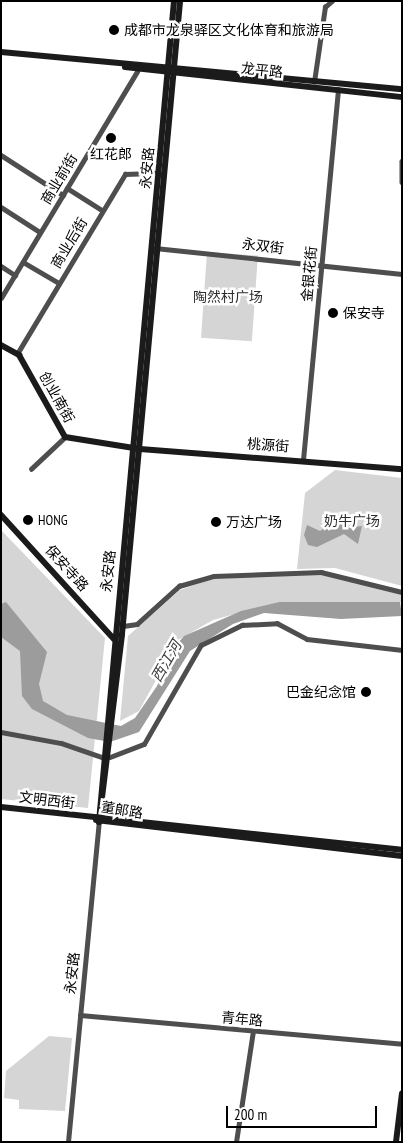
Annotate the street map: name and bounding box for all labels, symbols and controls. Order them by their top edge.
place label: 成都市龙泉驿区文化体育和旅游局 [124,22,334,38]
marker: 成都市龙泉驿区文化体育和旅游局 [108,24,120,36]
street label: 龙平路 [240,59,284,81]
marker: 红花郎 [105,132,117,144]
place label: 红花郎 [90,146,132,162]
street label: 永安路 [137,146,157,190]
street label: 商业前街 [37,151,81,207]
street label: 商业后街 [47,215,91,271]
street label: 永双街 [241,235,285,257]
street label: 金银花街 [298,245,320,303]
park label: 陶然村广场 [193,289,263,305]
place label: 保安寺 [343,305,385,321]
marker: 保安寺 [327,307,339,319]
street label: 创业南街 [36,368,78,426]
street label: 桃源街 [246,435,290,455]
place label: HONG [38,512,68,528]
park label: 奶牛广场 [324,513,380,529]
marker: HONG [22,514,34,526]
place label: 万达广场 [226,514,282,530]
marker: 万达广场 [210,516,222,528]
street label: 保安寺路 [42,542,92,594]
street label: 永安路 [97,549,119,593]
water label: 西江河 [147,637,185,685]
place label: 巴金纪念馆 [286,684,356,700]
marker: 巴金纪念馆 [360,686,372,698]
street label: 文明西街 [18,788,76,812]
street label: 董郞路 [100,798,144,822]
street label: 永安路 [61,951,83,995]
street label: 青年路 [220,1009,264,1029]
scale bar [228,1096,379,1128]
text: 200 m [234,1105,267,1124]

